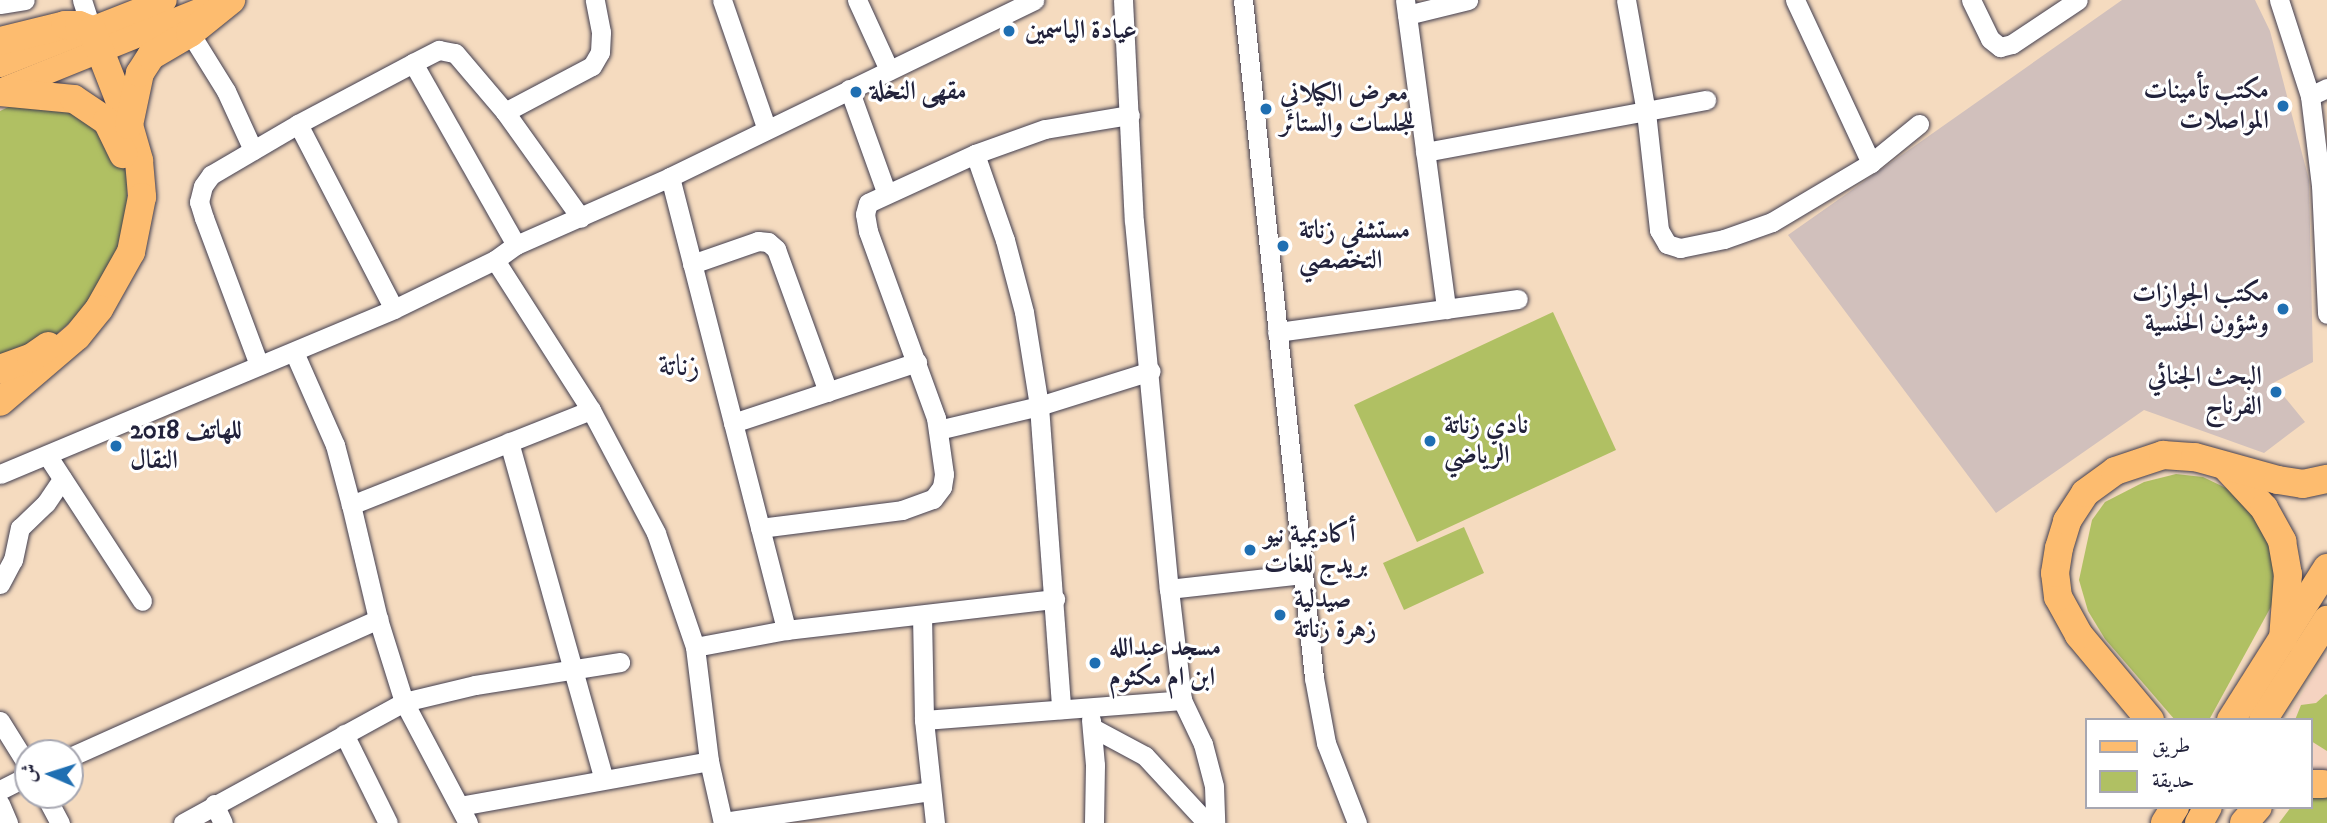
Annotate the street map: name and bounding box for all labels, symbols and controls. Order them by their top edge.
place label: عيادة الياسمين [1025,15,1137,47]
marker: عيادة الياسمين [999,21,1019,41]
place label: مكتب تأمينات المواصلات [2143,75,2269,136]
place label: مقهى النخلة [870,76,967,108]
place label: معرض الكيلاني للجلسات والستائر [1280,78,1415,140]
marker: مقهى النخلة [848,84,864,100]
marker: مكتب تأمينات المواصلات [2275,98,2291,114]
marker: معرض الكيلاني للجلسات والستائر [1258,101,1274,117]
place label: مستشفي زناتة التخصصي [1299,215,1410,276]
marker: مستشفي زناتة التخصصي [1273,236,1293,256]
place label: مكتب الجوازات وشؤون الحنسية [2132,278,2269,340]
marker: مكتب الجوازات وشؤون الحنسية [2275,301,2291,317]
district label: زناتة [658,349,700,385]
place label: البحث الجنائي الفرناج [2148,361,2262,422]
marker: البحث الجنائي الفرناج [2268,384,2284,400]
place label: نادي زناتة الرياضي [1444,410,1528,472]
place label: 2018 للهاتف النقال [130,415,242,476]
marker: نادي زناتة الرياضي [1422,433,1438,449]
marker: 2018 للهاتف النقال [108,438,124,454]
place label: أكاديمية نيو بريدج للغات [1264,519,1368,580]
marker: أكاديمية نيو بريدج للغات [1242,542,1258,558]
place label: صيدلية زهرة زناتة [1294,584,1376,646]
marker: صيدلية زهرة زناتة [1272,607,1288,623]
place label: مسجد عبدالله ابن ام مكثوم [1109,632,1221,694]
marker: مسجد عبدالله ابن ام مكثوم [1087,655,1103,671]
legend [2086,718,2313,809]
text: طريق [2152,733,2190,759]
north arrow [14,739,84,809]
text: ش [18,763,42,783]
text: حديقة [2152,768,2195,794]

